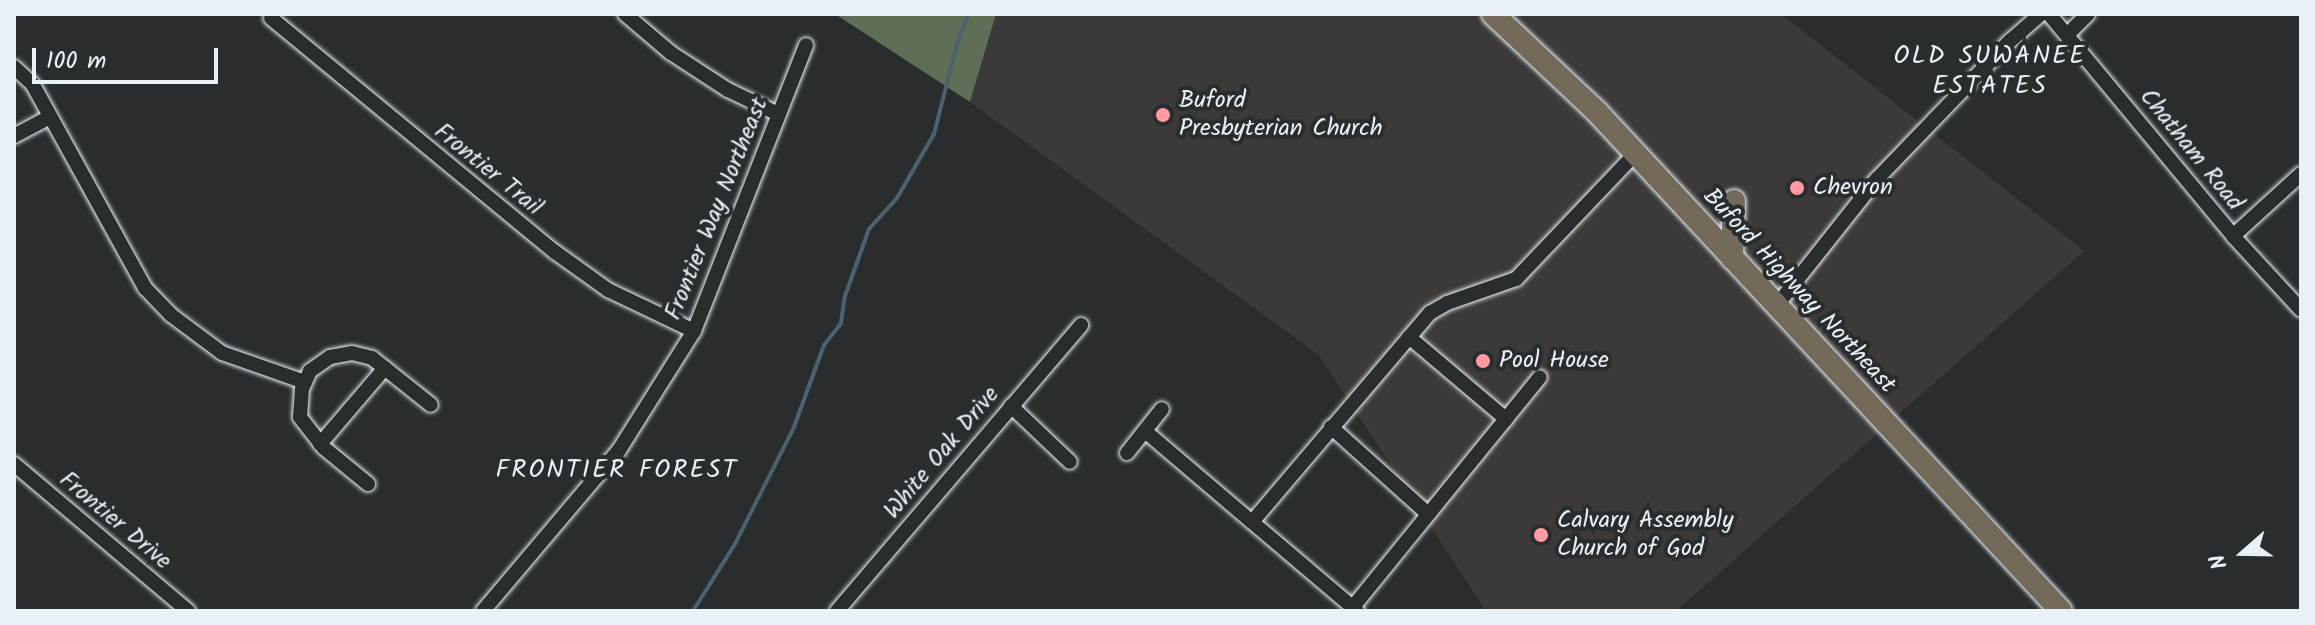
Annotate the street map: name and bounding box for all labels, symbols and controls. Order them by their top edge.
scale bar [36,32,222,82]
district label: OLD SUWANEE ESTATES [1894,41,2086,102]
text: 100 m [46,42,106,81]
street label: Chatham Road [2133,83,2249,217]
place label: Buford Presbyterian Church [1179,87,1383,143]
street label: Frontier Way Northeast [659,94,775,324]
marker: Buford Presbyterian Church [1154,106,1172,124]
street label: Frontier Trail [428,118,548,222]
place label: Chevron [1813,174,1893,202]
marker: Chevron [1788,179,1806,197]
street label: Buford Highway Northeast [1697,183,1901,399]
place label: Pool House [1499,347,1609,375]
marker: Pool House [1474,352,1492,370]
street label: White Oak Drive [878,381,1006,525]
district label: FRONTIER FOREST [496,455,738,487]
street label: Frontier Drive [53,466,177,576]
place label: Calvary Assembly Church of God [1557,507,1733,563]
north arrow [2203,513,2283,593]
marker: Calvary Assembly Church of God [1532,526,1550,544]
text: N [2201,549,2239,574]

